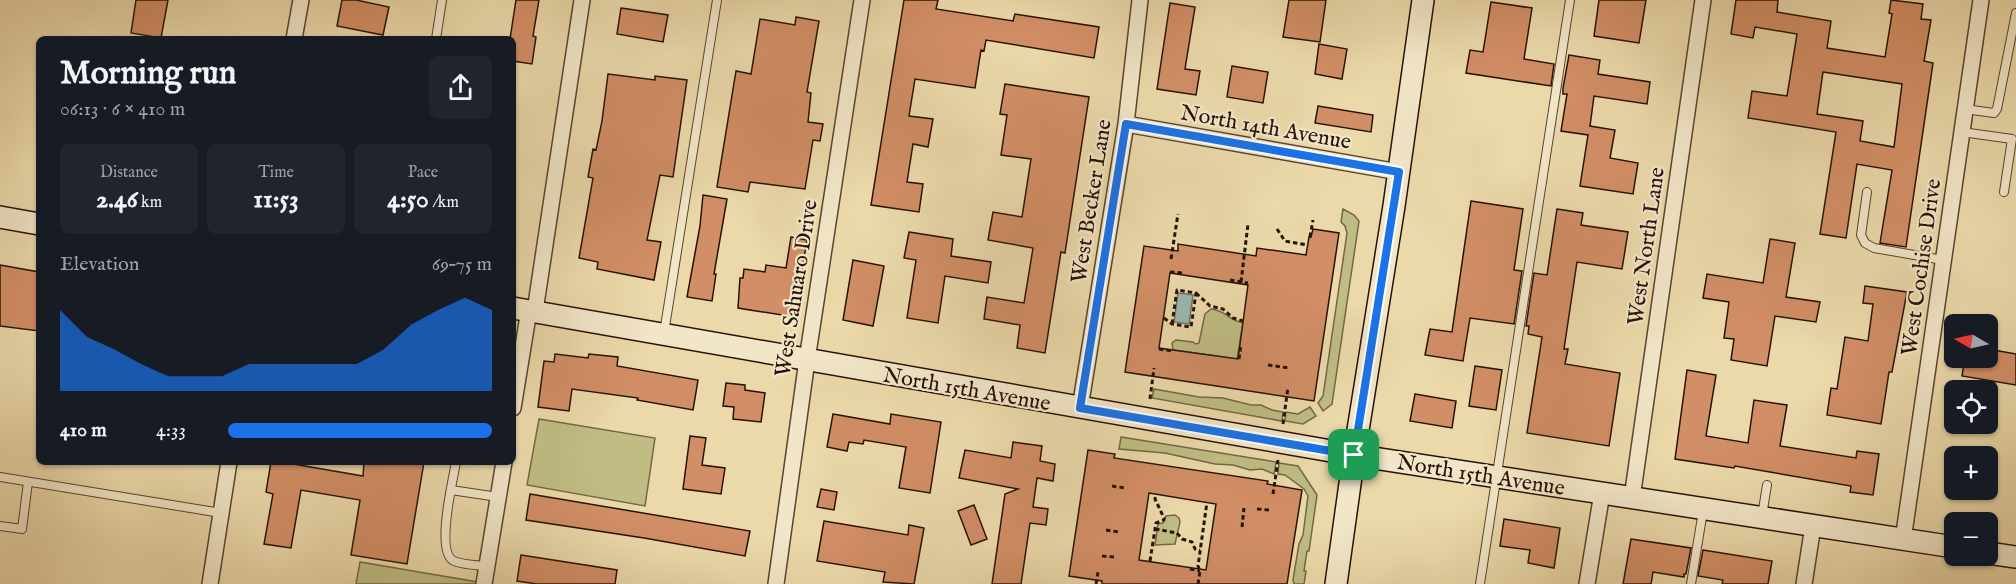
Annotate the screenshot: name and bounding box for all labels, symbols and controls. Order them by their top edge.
text: Morning run [60,53,236,95]
button: share [429,56,492,119]
text: 06:13 · 6 × 410 m [60,97,185,122]
street label: North 14th Avenue [1178,99,1353,157]
street label: West Becker Lane [1065,117,1119,285]
text: Distance [100,163,158,183]
text: Time [258,163,294,183]
text: Pace [408,163,438,183]
street label: West North Lane [1622,165,1672,327]
street label: West Cochise Drive [1896,177,1948,358]
text: 2.46 [96,183,138,216]
text: 11:53 [253,183,299,216]
text: 4:50 [387,183,429,216]
text: km [138,193,162,213]
text: /km [429,193,459,213]
street label: West Sahuaro Drive [769,198,825,379]
text: Elevation [60,252,139,277]
text: 69–75 m [432,252,492,277]
north arrow [1944,314,1998,368]
map controls [1944,314,1998,566]
street label: North 15th Avenue [881,361,1053,419]
button: locate [1944,380,1998,434]
text: 410 m [60,418,107,443]
text: 4:33 [156,418,186,443]
pin [1328,429,1379,480]
icon: arrive [1337,438,1370,471]
button: + [1944,446,1998,500]
street label: North 15th Avenue [1395,449,1567,503]
button: − [1944,512,1998,566]

